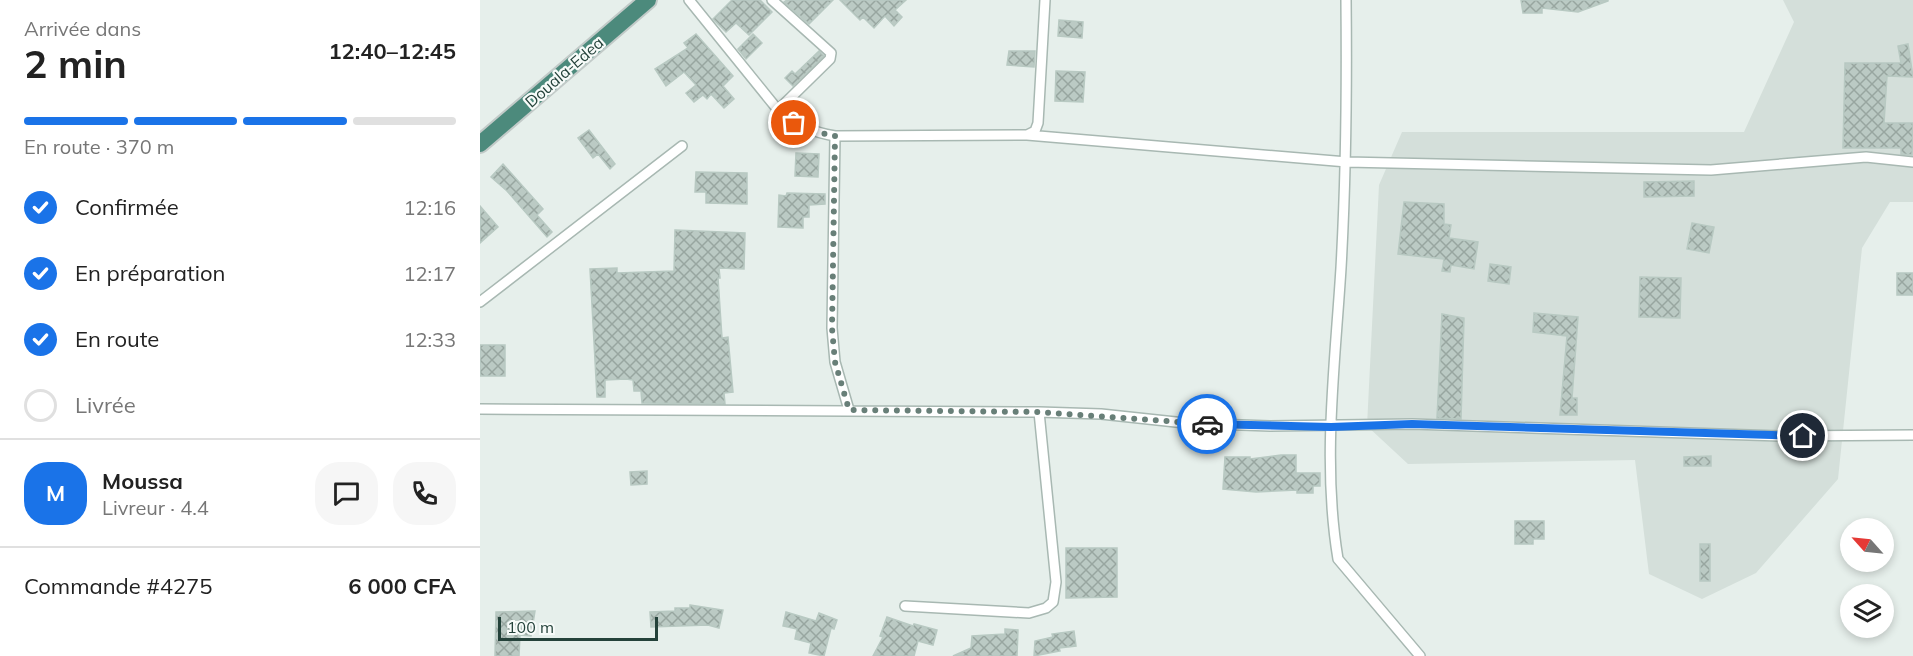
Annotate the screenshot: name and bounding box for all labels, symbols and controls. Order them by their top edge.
text: Arrivée dans [24,16,141,41]
street label: Douala-Edea [521,32,607,112]
text: 12:40–12:45 [328,37,456,65]
text: 2 min [24,39,127,88]
pin [768,97,819,148]
icon: bag [777,106,810,139]
text: En route · 370 m [24,134,174,159]
icon: check [24,191,57,224]
text: Confirmée [75,193,179,221]
text: 12:16 [403,195,456,220]
icon: check [24,257,57,290]
text: En préparation [75,259,225,287]
text: 12:17 [403,261,456,286]
icon: check [24,323,57,356]
text: En route [75,325,159,353]
text: 12:33 [403,327,456,352]
text: Livrée [75,391,136,419]
courier [1177,394,1237,454]
icon: car [1191,408,1224,441]
pin [1777,410,1828,461]
icon: home [1786,419,1819,452]
button: chat [315,462,378,525]
button: phone [393,462,456,525]
text: Moussa [102,467,183,495]
text: M [46,479,65,507]
text: Livreur · 4.4 [102,495,209,520]
north arrow [1840,518,1894,572]
map controls [1840,518,1894,638]
text: Commande #4275 [24,572,212,600]
text: 6 000 CFA [348,572,456,600]
button: layers [1840,584,1894,638]
scale bar [498,614,658,642]
text: 100 m [507,617,554,637]

